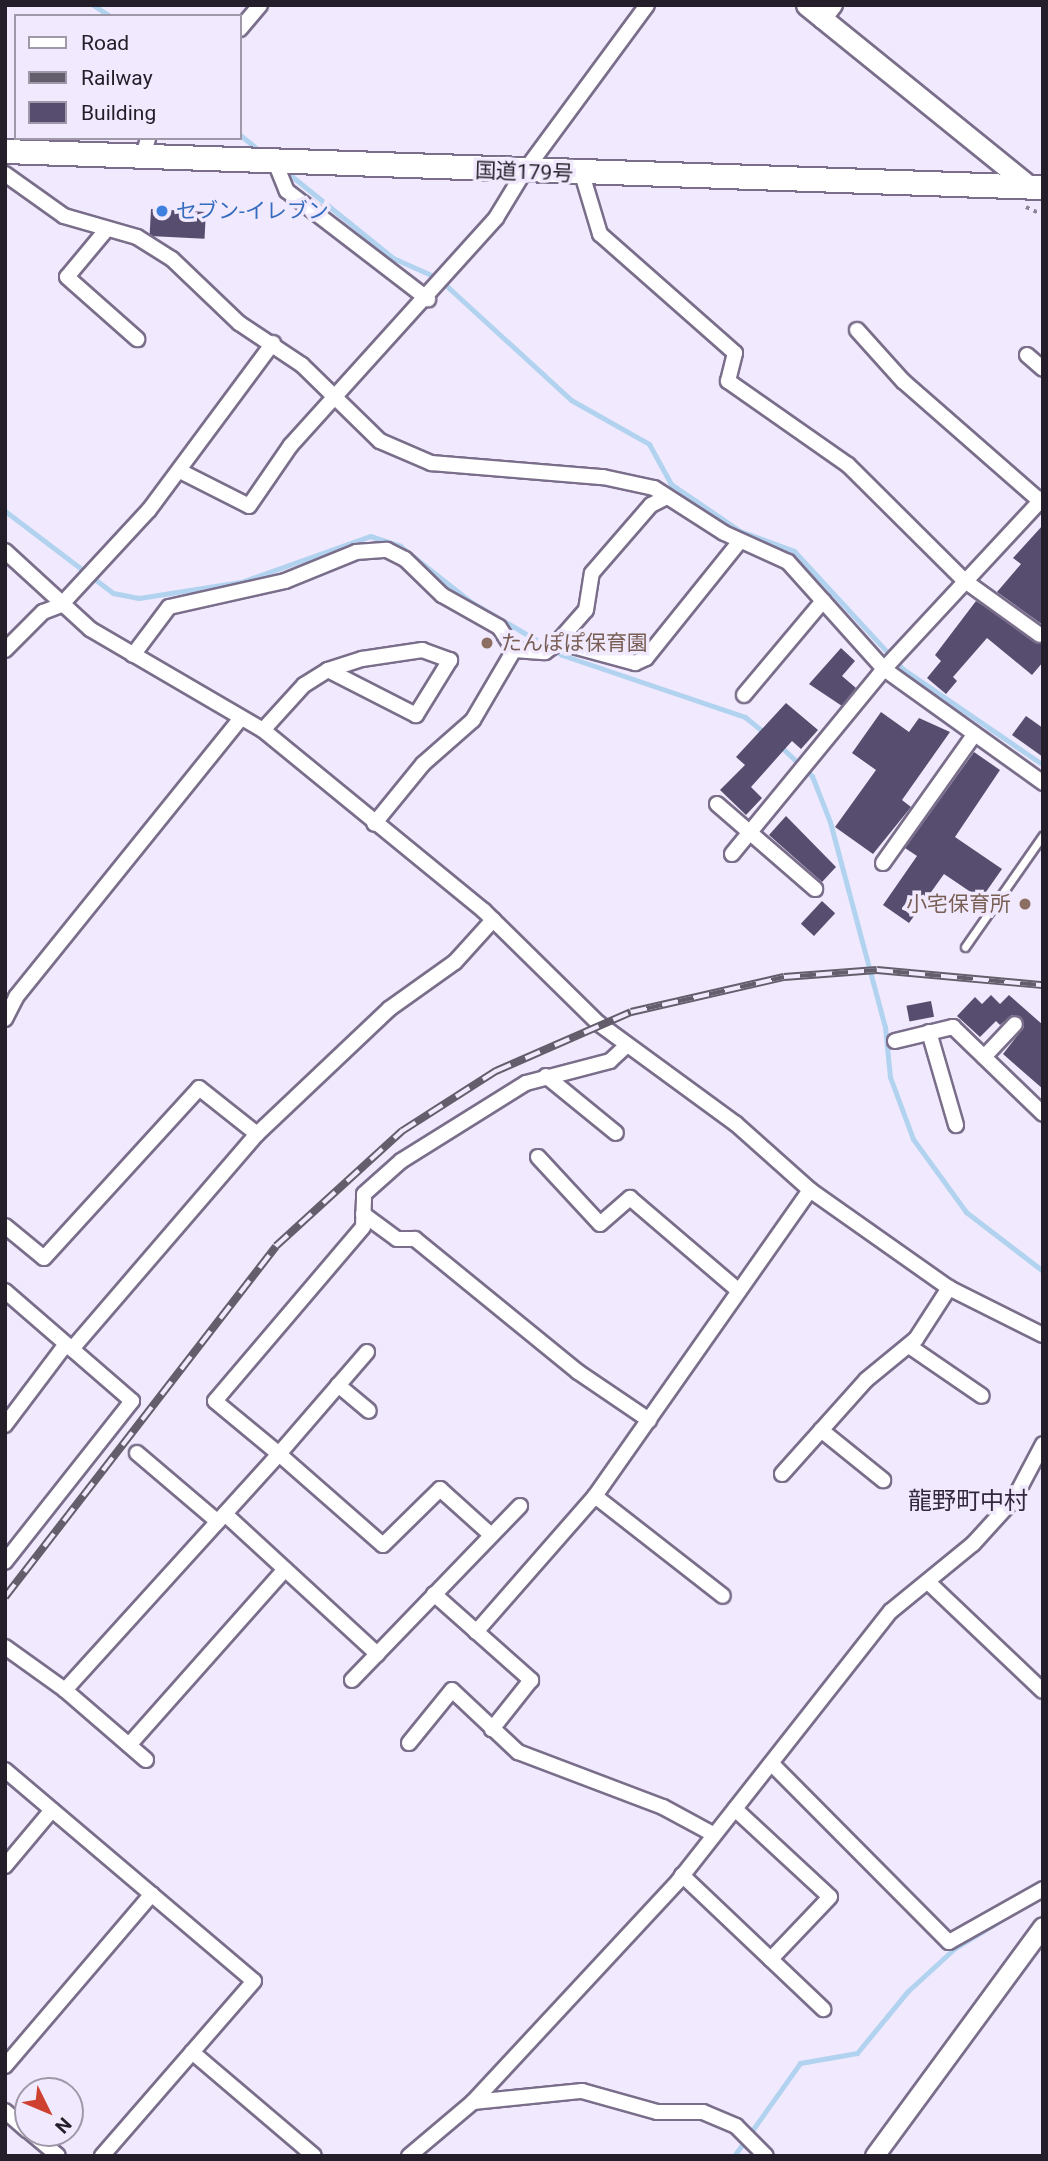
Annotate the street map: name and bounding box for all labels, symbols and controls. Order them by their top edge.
legend [14,14,242,140]
text: Road [81,31,129,55]
text: Railway [81,66,153,90]
text: Building [81,101,156,125]
street label: 国道179号 [474,158,574,186]
place label: セブン-イレブン [176,198,329,224]
marker: セブン-イレブン [154,203,170,219]
place label: たんぽぽ保育園 [501,630,648,656]
marker: たんぽぽ保育園 [479,635,495,651]
place label: 小宅保育所 [906,891,1011,917]
marker: 小宅保育所 [1017,896,1033,912]
district label: 龍野町中村 [908,1488,1028,1516]
north arrow [14,2077,84,2147]
text: N [50,2113,76,2138]

